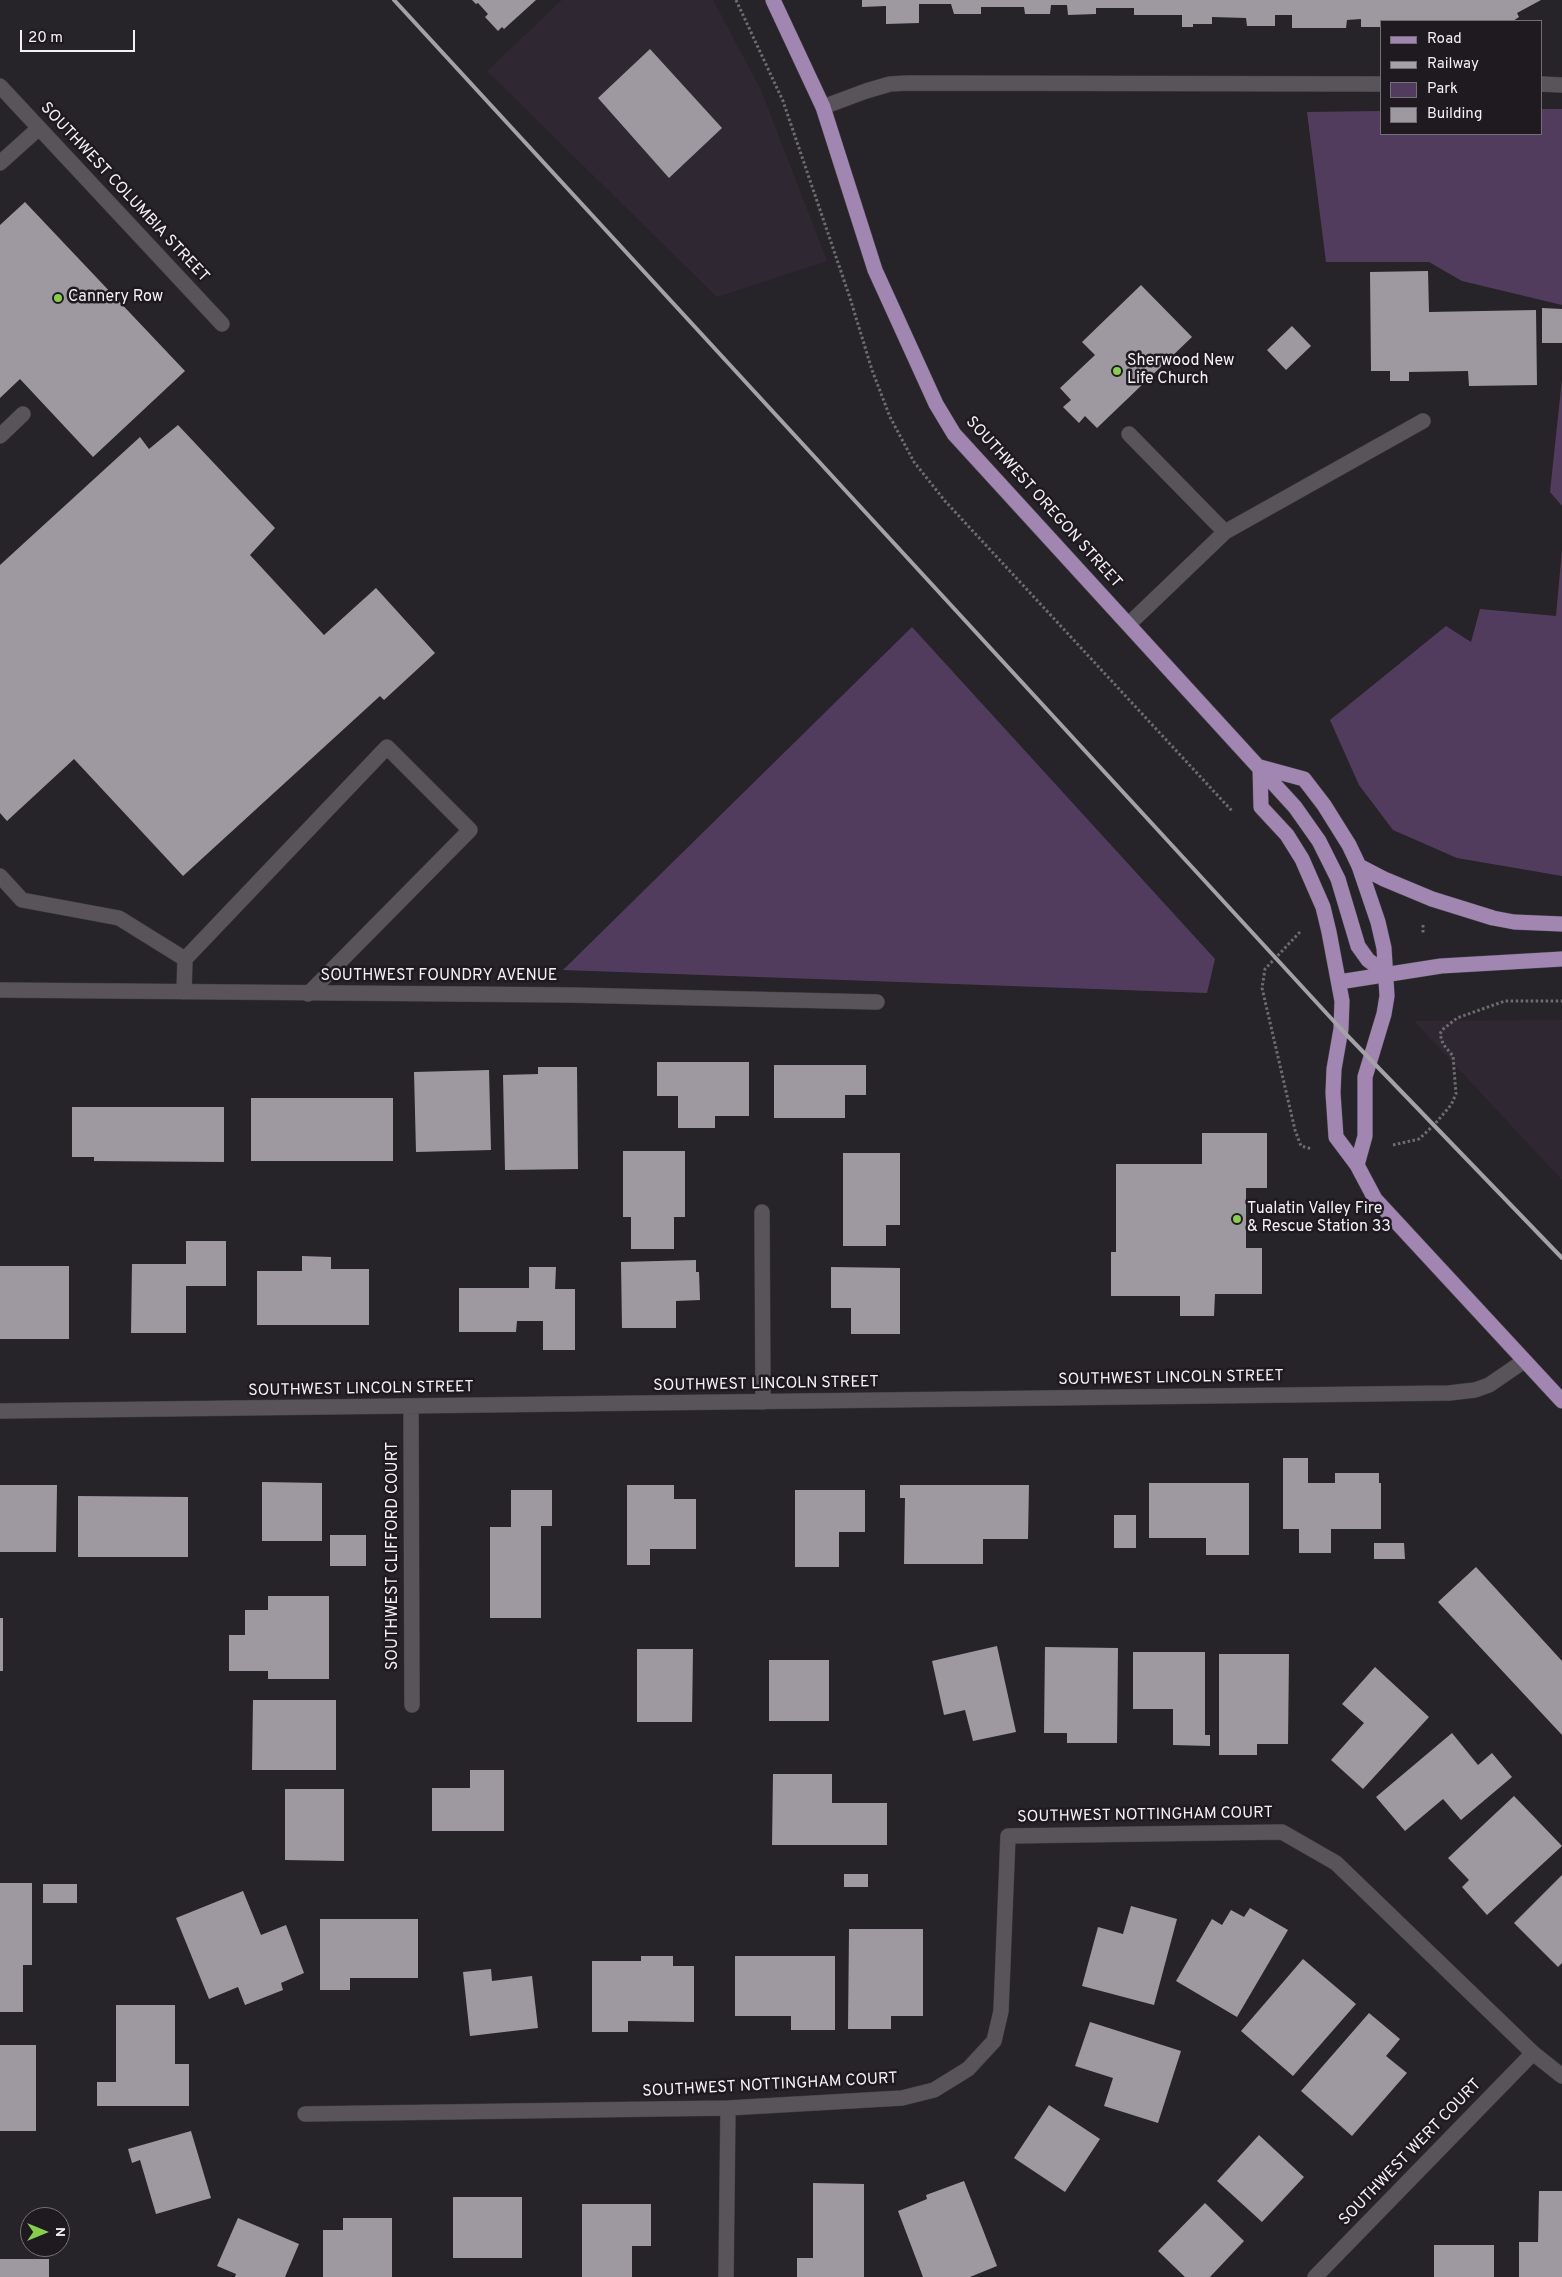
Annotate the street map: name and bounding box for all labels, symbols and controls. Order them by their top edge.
scale bar [22,20,138,52]
legend [1380,20,1542,135]
text: 20 m [28,29,63,48]
text: Road [1427,30,1462,49]
text: Railway [1427,55,1479,74]
text: Park [1427,80,1458,99]
street label: SOUTHWEST COLUMBIA STREET [36,99,212,287]
text: Building [1427,105,1482,124]
place label: Cannery Row [68,288,163,308]
marker: Cannery Row [52,292,64,304]
place label: Sherwood New Life Church [1127,352,1235,390]
marker: Sherwood New Life Church [1111,365,1123,377]
street label: SOUTHWEST OREGON STREET [961,413,1125,593]
street label: SOUTHWEST FOUNDRY AVENUE [321,967,557,987]
place label: Tualatin Valley Fire & Rescue Station 33 [1247,1200,1391,1238]
marker: Tualatin Valley Fire & Rescue Station 33 [1231,1213,1243,1225]
street label: SOUTHWEST LINCOLN STREET [1058,1367,1284,1391]
street label: SOUTHWEST LINCOLN STREET [653,1373,879,1397]
street label: SOUTHWEST LINCOLN STREET [248,1378,474,1402]
street label: SOUTHWEST CLIFFORD COURT [384,1442,404,1670]
street label: SOUTHWEST NOTTINGHAM COURT [1017,1804,1273,1828]
street label: SOUTHWEST NOTTINGHAM COURT [642,2070,898,2102]
street label: SOUTHWEST WERT COURT [1336,2076,1486,2230]
north arrow [20,2207,70,2257]
text: N [51,2227,68,2237]

